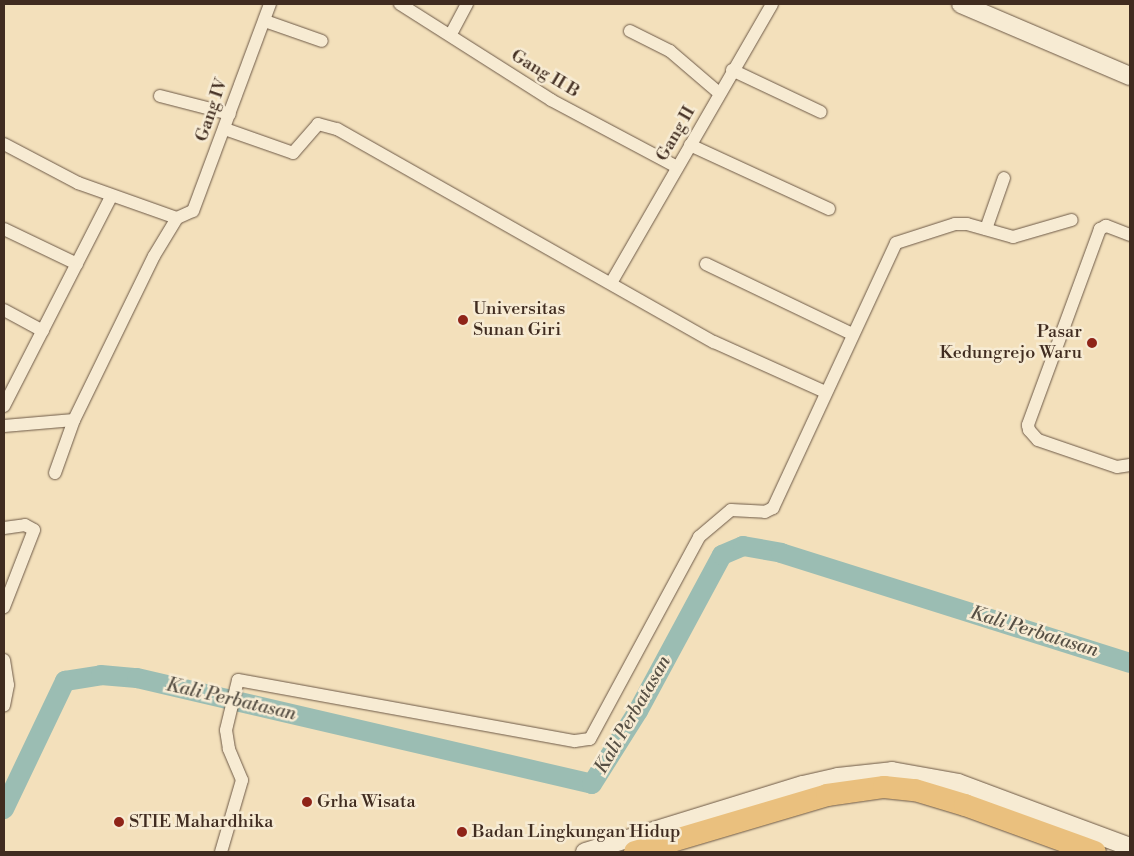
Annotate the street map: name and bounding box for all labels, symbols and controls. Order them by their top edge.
street label: Gang II B [507,45,583,103]
street label: Gang IV [191,75,233,145]
street label: Gang II [652,103,700,165]
place label: Universitas Sunan Giri [473,299,565,342]
marker: Universitas Sunan Giri [457,314,469,326]
place label: Pasar Kedungrejo Waru [940,322,1082,364]
marker: Pasar Kedungrejo Waru [1086,337,1098,349]
water label: Kali Perbatasan [967,602,1101,662]
water label: Kali Perbatasan [590,652,676,778]
water label: Kali Perbatasan [164,674,298,726]
place label: Grha Wisata [317,791,416,813]
marker: Grha Wisata [301,796,313,808]
place label: STIE Mahardhika [129,811,273,833]
marker: STIE Mahardhika [113,816,125,828]
place label: Badan Lingkungan Hidup [472,821,680,843]
marker: Badan Lingkungan Hidup [456,826,468,838]

